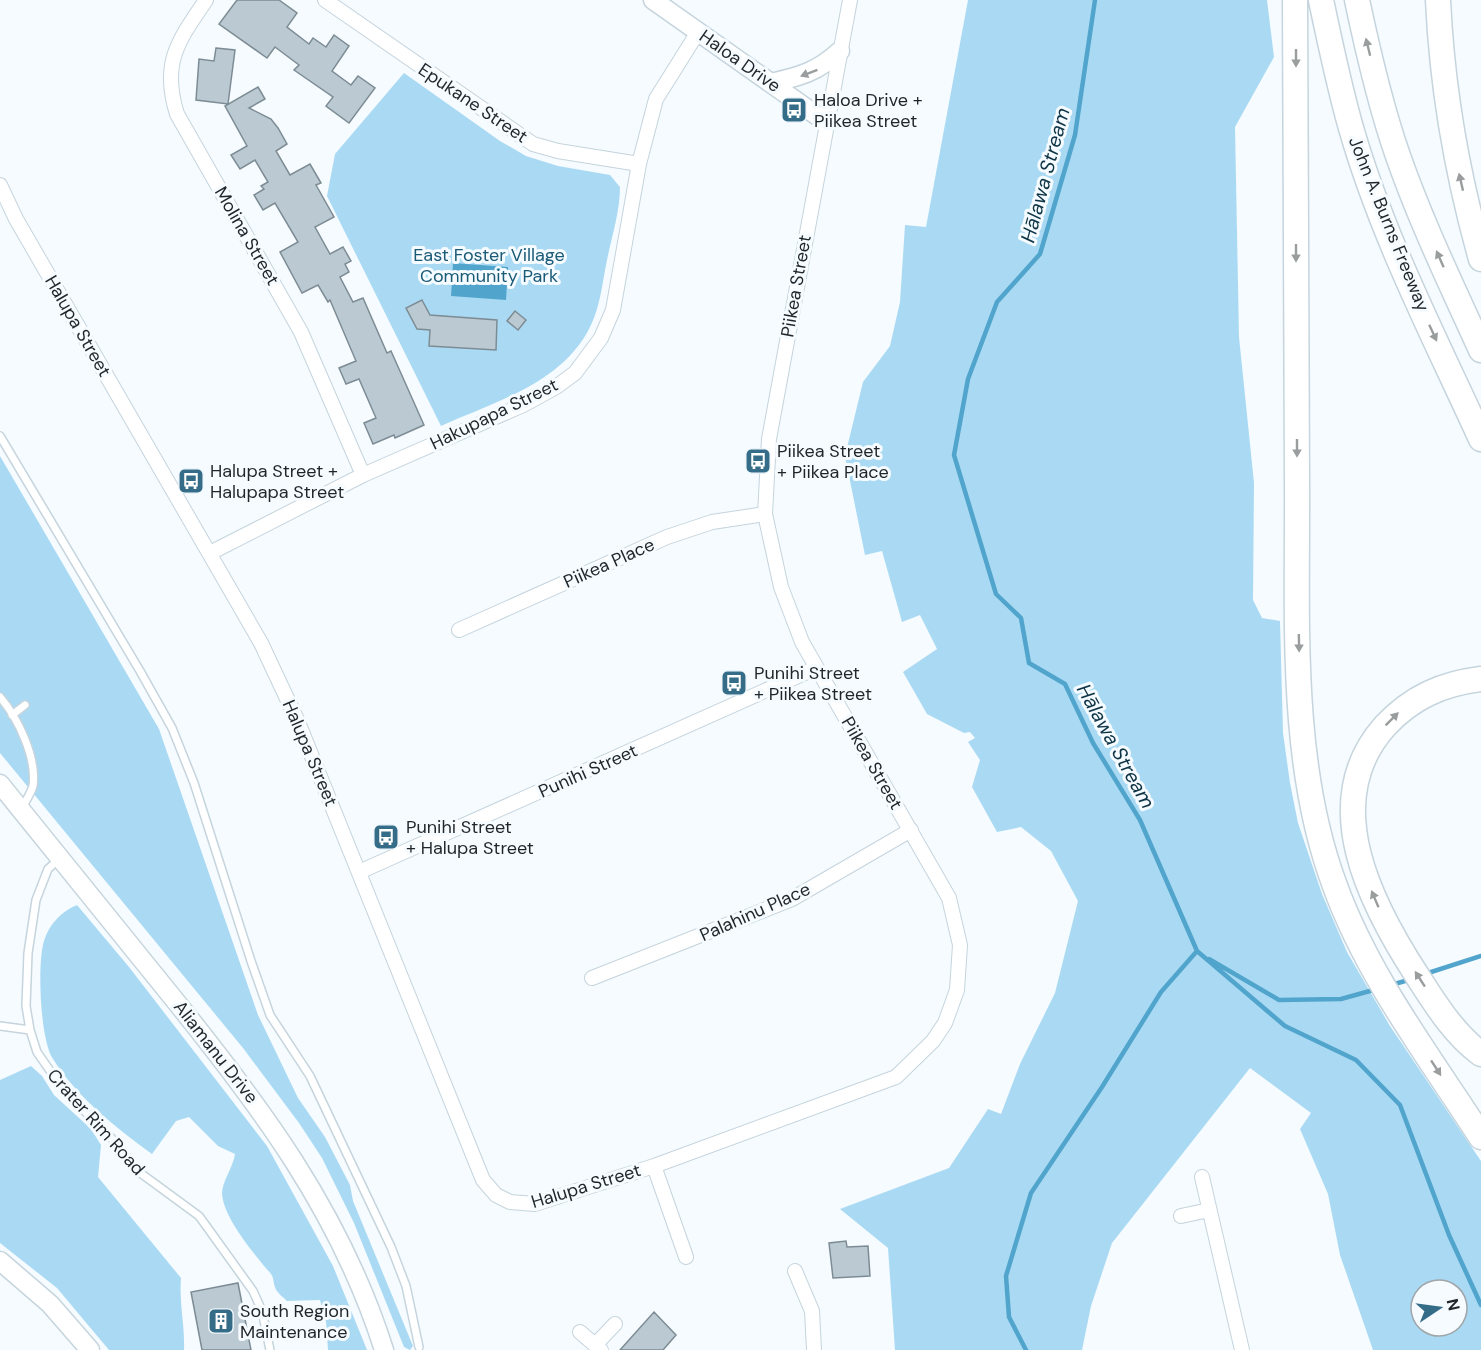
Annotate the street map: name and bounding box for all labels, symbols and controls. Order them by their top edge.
street label: Haloa Drive [695,24,785,98]
one-way arrow [1362,38,1372,57]
one-way arrow [1291,49,1301,68]
street label: Epukane Street [414,58,532,148]
one-way arrow [799,68,817,78]
place label: Haloa Drive + Piikea Street [814,88,923,133]
bus stop icon: Haloa Drive + Piikea Street [779,95,809,125]
water label: Hālawa Stream [1015,105,1075,245]
street label: John A. Burns Freeway [1343,133,1435,315]
one-way arrow [1456,172,1465,191]
street label: Molina Street [209,182,285,290]
street label: Piikea Street [775,233,817,339]
park label: East Foster Village Community Park [413,243,565,288]
one-way arrow [1292,244,1301,263]
one-way arrow [1435,250,1444,267]
street label: Halupa Street [39,271,117,381]
one-way arrow [1428,325,1437,342]
street label: Hakupapa Street [426,373,562,455]
place label: Piikea Street + Piikea Place [777,439,889,484]
one-way arrow [1292,439,1302,458]
bus stop icon: Piikea Street + Piikea Place [743,446,773,476]
place label: Halupa Street + Halupapa Street [210,459,344,504]
bus stop icon: Halupa Street + Halupapa Street [176,466,206,496]
street label: Piikea Place [560,532,658,594]
one-way arrow [1294,634,1304,653]
place label: Punihi Street + Piikea Street [754,661,872,706]
bus stop icon: Punihi Street + Piikea Street [719,668,749,698]
water label: Hālawa Stream [1071,679,1161,813]
street label: Halupa Street [277,696,343,810]
street label: Piikea Street [836,712,908,814]
one-way arrow [1385,712,1399,727]
street label: Punihi Street [535,739,641,803]
place label: Punihi Street + Halupa Street [406,815,534,860]
bus stop icon: Punihi Street + Halupa Street [371,822,401,852]
street label: Palahinu Place [696,877,814,947]
one-way arrow [1370,890,1379,908]
one-way arrow [1414,972,1426,988]
street label: Aliamanu Drive [168,996,264,1108]
one-way arrow [1430,1060,1441,1076]
street label: Crater Rim Road [42,1064,150,1180]
street label: Halupa Street [528,1158,644,1214]
north arrow [1409,1278,1469,1338]
text: N [1442,1297,1465,1313]
place label: South Region Maintenance [240,1299,349,1344]
building icon: South Region Maintenance [206,1306,236,1336]

